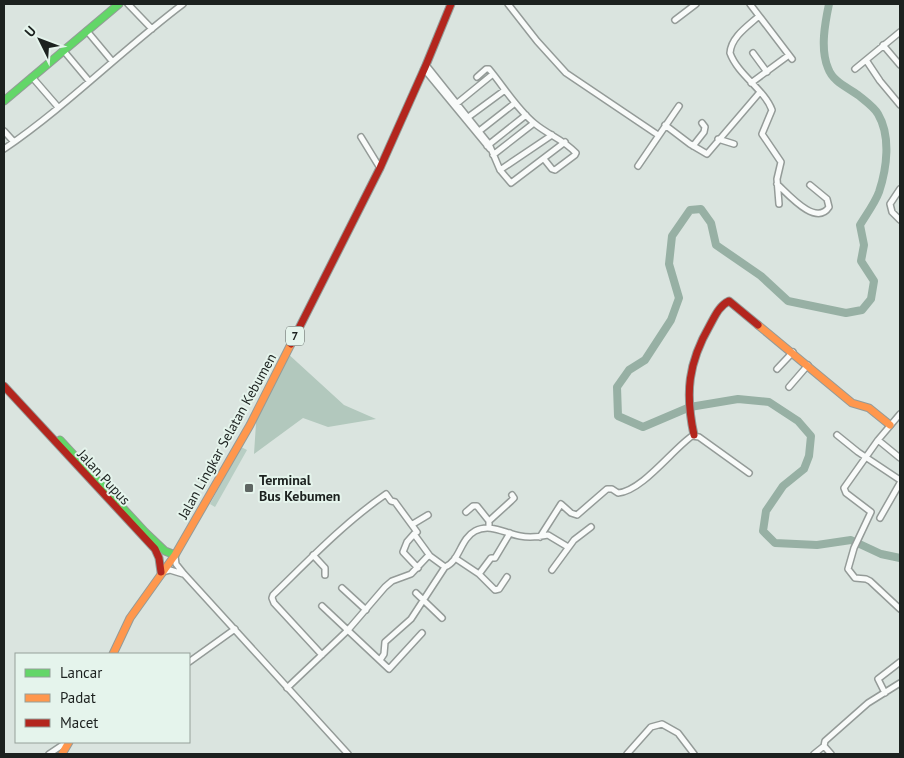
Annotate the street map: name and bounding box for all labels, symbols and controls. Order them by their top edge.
north arrow [15,15,65,65]
text: U [21,22,40,41]
road number: 7 [286,326,304,346]
street label: Jalan Lingkar Selatan Kebumen [173,350,280,523]
street label: Jalan Pupus [73,445,134,509]
place label: Terminal Bus Kebumen [259,471,340,505]
marker: Terminal Bus Kebumen [243,482,255,494]
legend [15,653,190,743]
text: Lancar [60,663,102,682]
text: Padat [60,688,96,707]
text: Macet [60,713,98,732]

